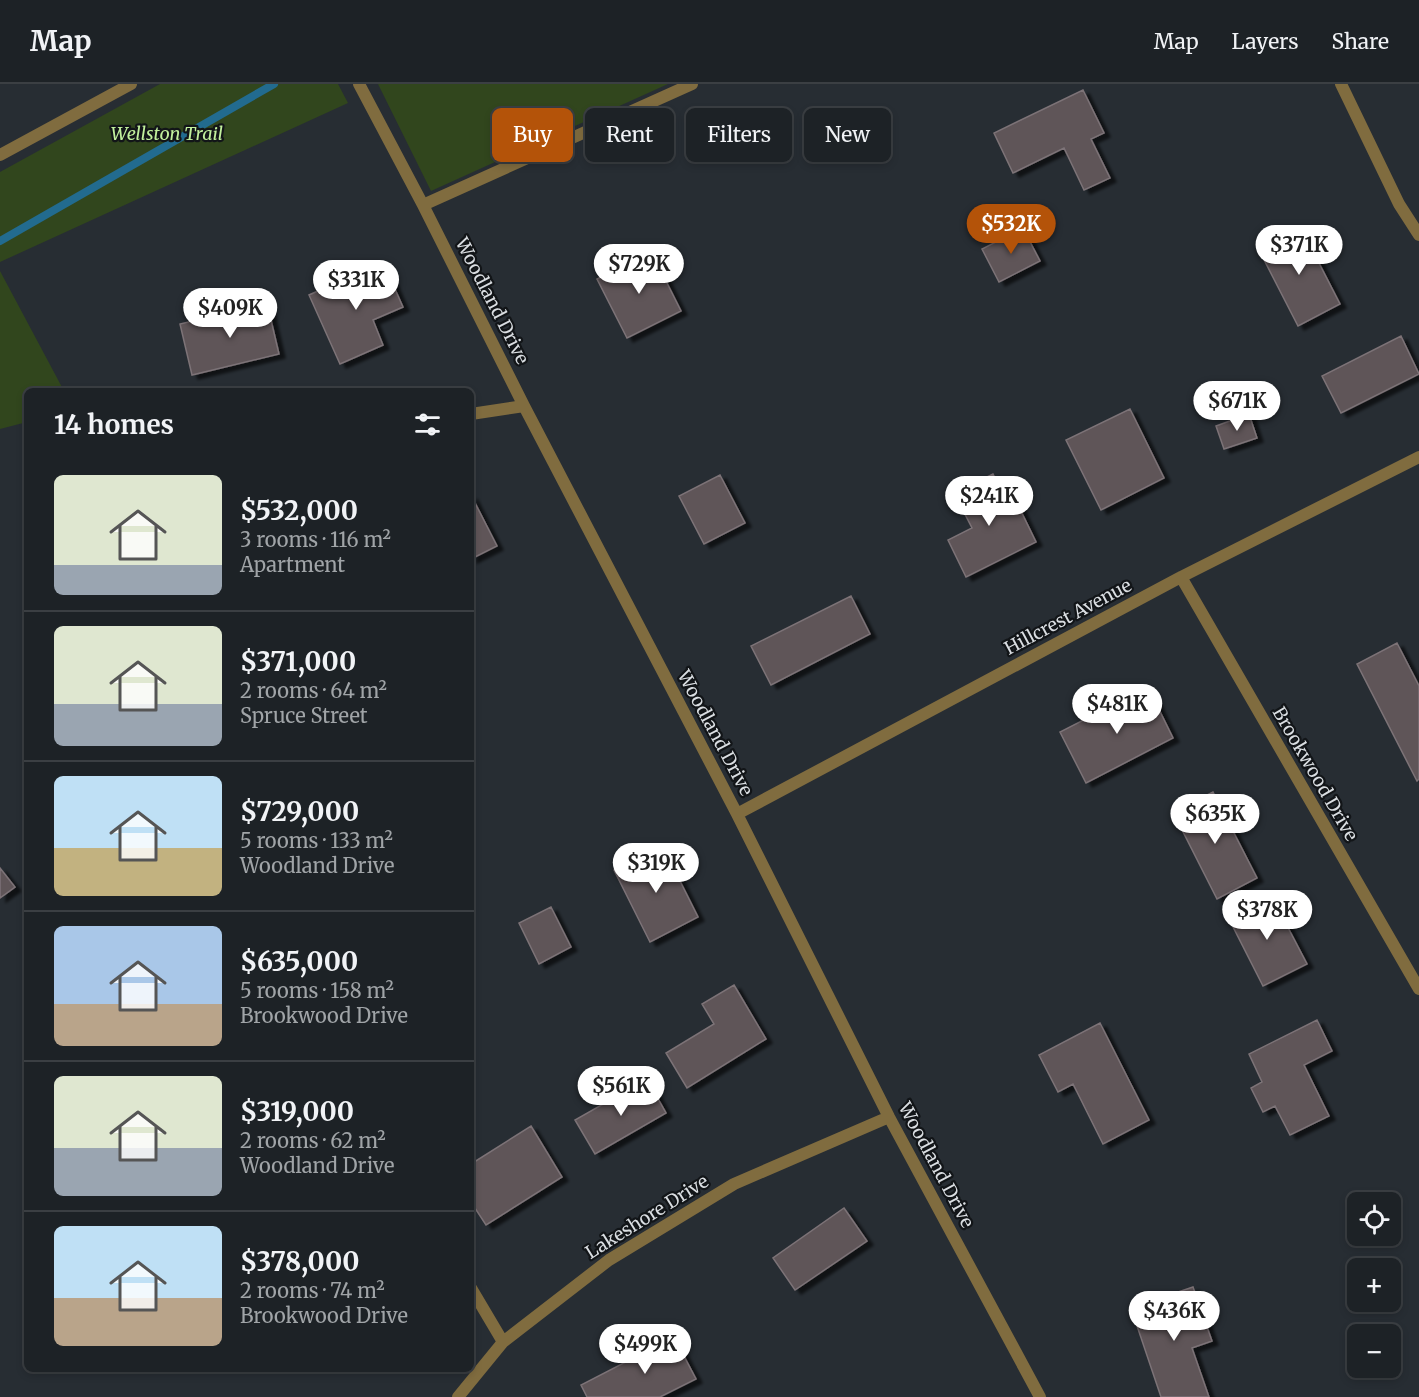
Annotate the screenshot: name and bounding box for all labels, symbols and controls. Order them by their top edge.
text: Map [30,23,92,59]
text: Map [1154,28,1199,55]
text: Layers [1232,28,1299,55]
text: Share [1332,28,1389,55]
chip: Buy [492,108,573,162]
chip: Rent [585,108,674,162]
chip: Filters [686,108,792,162]
chip: New [804,108,891,162]
park label: Wellston Trail [111,122,223,145]
pin: $532K [969,204,1053,255]
text: $532K [981,211,1041,236]
pin: $371K [1257,225,1341,276]
text: $371K [1270,232,1328,257]
street label: Woodland Drive [450,233,534,368]
pin: $729K [597,244,681,295]
text: $729K [608,251,670,276]
pin: $331K [314,260,398,311]
text: $331K [327,267,385,292]
pin: $409K [188,288,272,339]
text: $409K [197,295,263,320]
pin: $671K [1195,381,1279,432]
text: $671K [1207,388,1267,413]
text: 14 homes [54,408,174,441]
icon: filters [411,408,444,441]
pin: $241K [947,476,1031,527]
text: $241K [959,483,1019,508]
text: $532,000 [240,494,358,527]
icon: home [102,499,174,571]
text: 3 rooms · 116 m² [240,527,391,552]
text: Apartment [240,552,345,577]
street label: Hillcrest Avenue [1000,573,1135,660]
text: $371,000 [240,645,356,678]
icon: home [102,650,174,722]
street label: Woodland Drive [672,665,758,800]
text: 2 rooms · 64 m² [240,678,387,703]
pin: $481K [1075,684,1159,735]
text: $481K [1086,691,1148,716]
text: Spruce Street [240,703,368,728]
street label: Brookwood Drive [1268,703,1363,845]
pin: $635K [1173,794,1257,845]
text: $729,000 [240,795,359,828]
icon: home [102,800,174,872]
text: $635K [1184,801,1246,826]
text: 5 rooms · 133 m² [240,828,393,853]
pin: $319K [614,843,698,894]
text: $319K [627,850,685,875]
text: Woodland Drive [240,853,394,878]
pin: $378K [1225,890,1309,941]
text: $378K [1236,897,1298,922]
text: $635,000 [240,945,358,978]
icon: home [102,950,174,1022]
text: 5 rooms · 158 m² [240,978,394,1003]
text: Brookwood Drive [240,1003,408,1028]
pin: $561K [579,1066,663,1117]
text: $561K [592,1073,650,1098]
text: $319,000 [240,1095,354,1128]
street label: Woodland Drive [893,1097,979,1232]
icon: home [102,1100,174,1172]
text: 2 rooms · 62 m² [240,1128,386,1153]
text: Woodland Drive [240,1153,394,1178]
street label: Lakeshore Drive [581,1170,713,1264]
map controls [1347,1192,1401,1378]
button: locate [1347,1192,1401,1246]
text: $378,000 [240,1245,360,1278]
icon: home [102,1250,174,1322]
button: + [1347,1258,1401,1312]
text: 2 rooms · 74 m² [240,1278,385,1303]
pin: $436K [1132,1291,1216,1342]
text: $436K [1143,1298,1205,1323]
text: Brookwood Drive [240,1303,408,1328]
pin: $499K [603,1324,687,1375]
button: − [1347,1324,1401,1378]
text: $499K [613,1331,677,1356]

